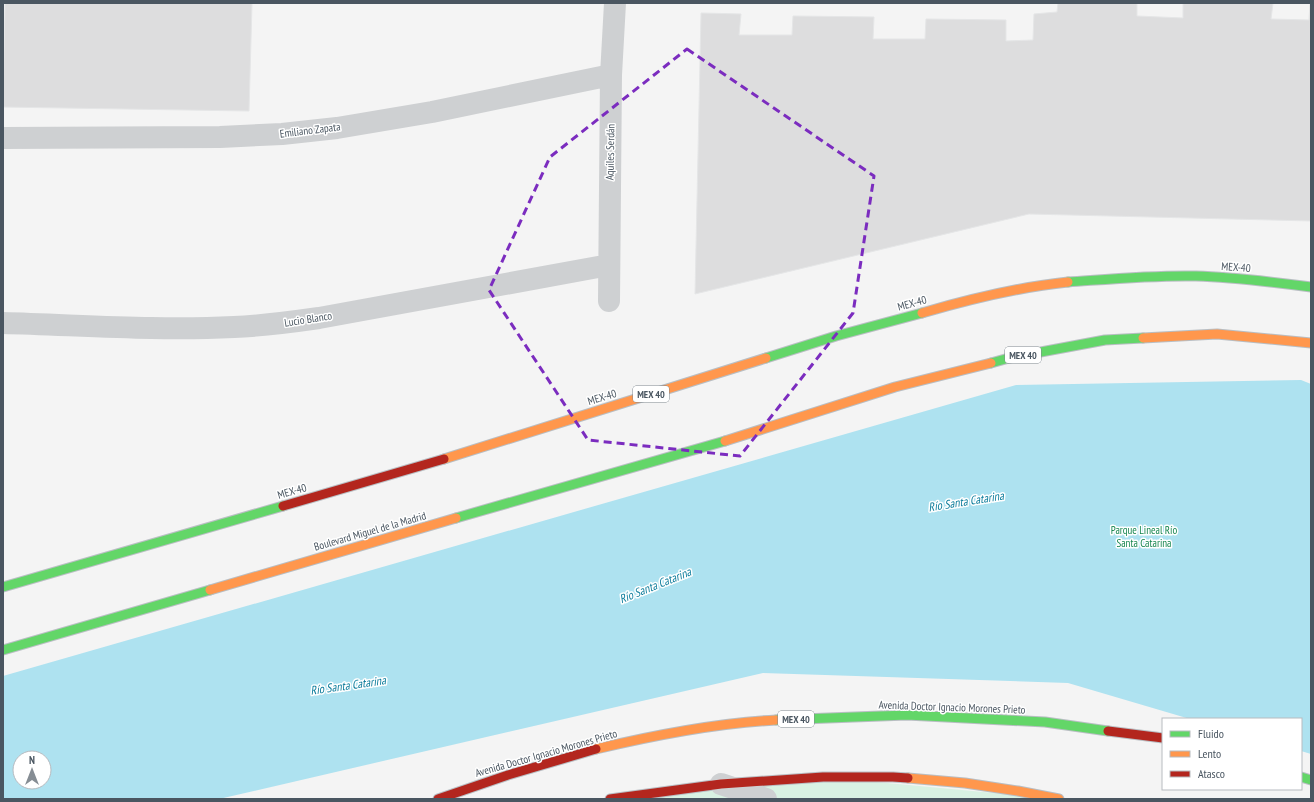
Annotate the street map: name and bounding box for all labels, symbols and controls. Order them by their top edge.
street label: Emiliano Zapata [279,119,341,141]
street label: Aquiles Serdán [603,124,617,180]
street label: MEX-40 [1221,259,1251,275]
street label: MEX-40 [896,292,928,314]
street label: Lucio Blanco [283,308,333,330]
road number: MEX 40 [1005,347,1041,363]
street label: MEX-40 [586,386,618,408]
road number: MEX 40 [633,386,669,402]
street label: MEX-40 [276,480,308,502]
water label: Río Santa Catarina [927,487,1006,514]
street label: Boulevard Miguel de la Madrid [312,508,428,554]
park label: Parque Lineal Río Santa Catarina [1111,523,1177,550]
water label: Río Santa Catarina [617,563,694,606]
water label: Río Santa Catarina [309,672,388,698]
street label: Avenida Doctor Ignacio Morones Prieto [878,697,1026,717]
road number: MEX 40 [778,711,814,727]
legend [1162,718,1302,790]
street label: Avenida Doctor Ignacio Morones Prieto [473,726,619,780]
text: Fluido [1198,726,1224,741]
text: Lento [1198,746,1221,761]
north arrow [12,750,52,790]
text: N [29,753,35,767]
text: Atasco [1198,766,1225,781]

